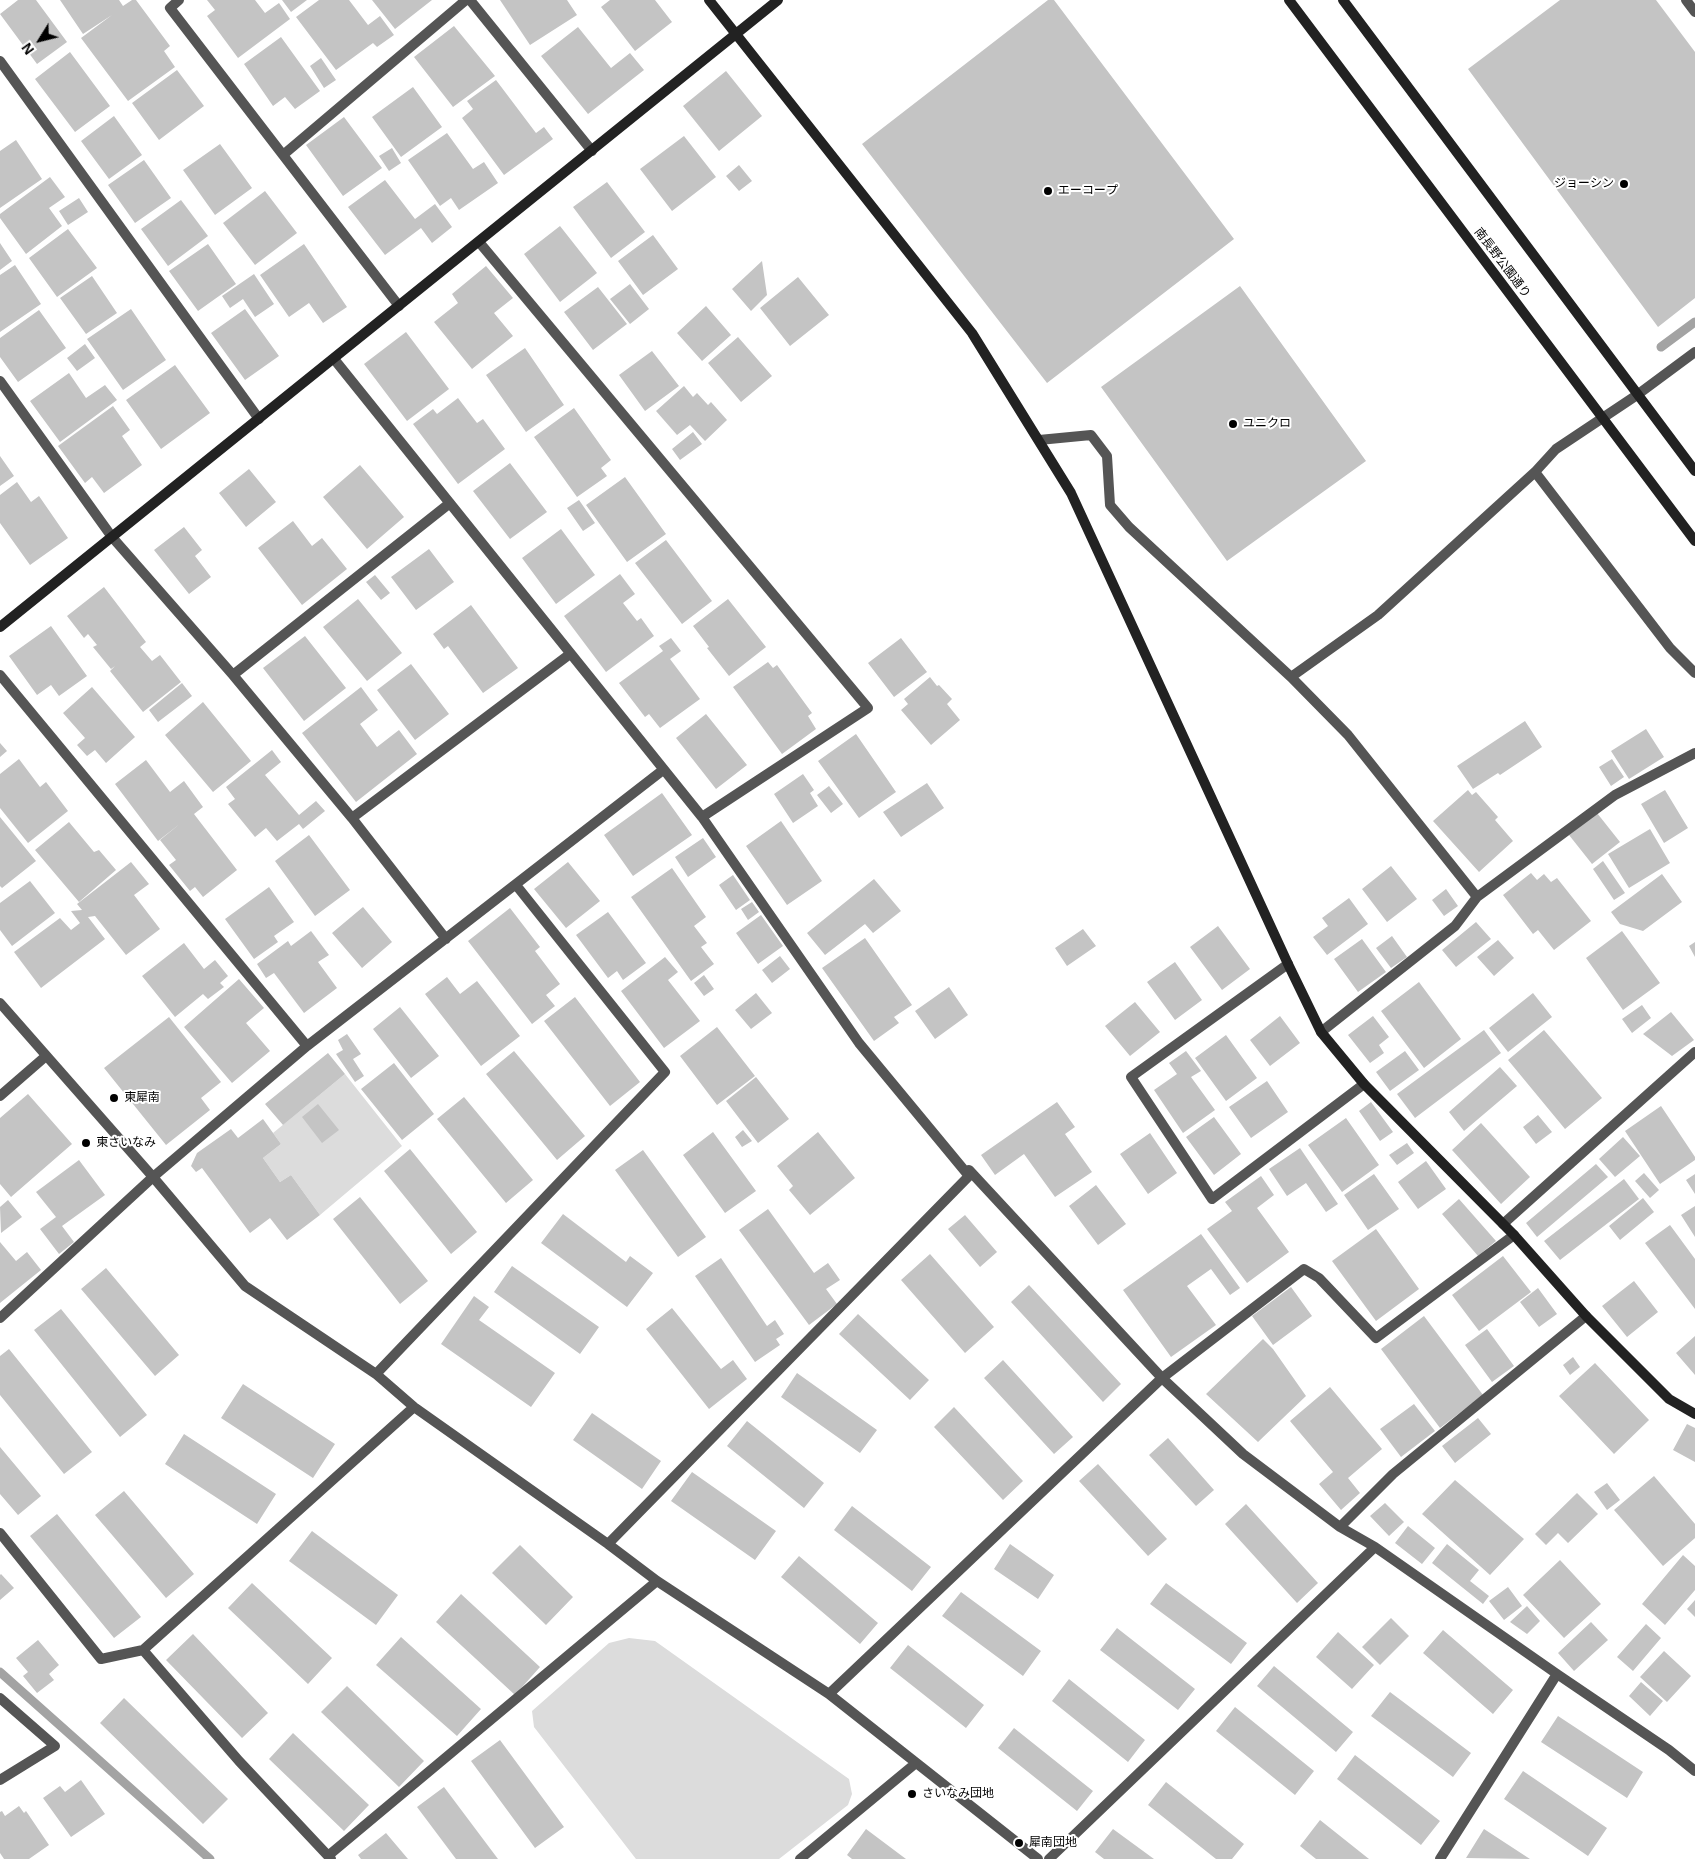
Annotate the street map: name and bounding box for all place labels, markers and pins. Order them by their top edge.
place label: ジョーシン [1554,177,1614,191]
marker: ジョーシン [1618,178,1630,190]
place label: エーコープ [1058,184,1118,198]
marker: エーコープ [1042,185,1054,197]
place label: ユニクロ [1243,417,1291,431]
marker: ユニクロ [1227,418,1239,430]
place label: 東犀南 [124,1091,160,1105]
marker: 東犀南 [108,1092,120,1104]
place label: 東さいなみ [96,1136,156,1150]
marker: 東さいなみ [80,1137,92,1149]
place label: さいなみ団地 [922,1787,994,1801]
marker: さいなみ団地 [906,1788,918,1800]
place label: 犀南団地 [1029,1836,1077,1850]
marker: 犀南団地 [1013,1837,1025,1849]

